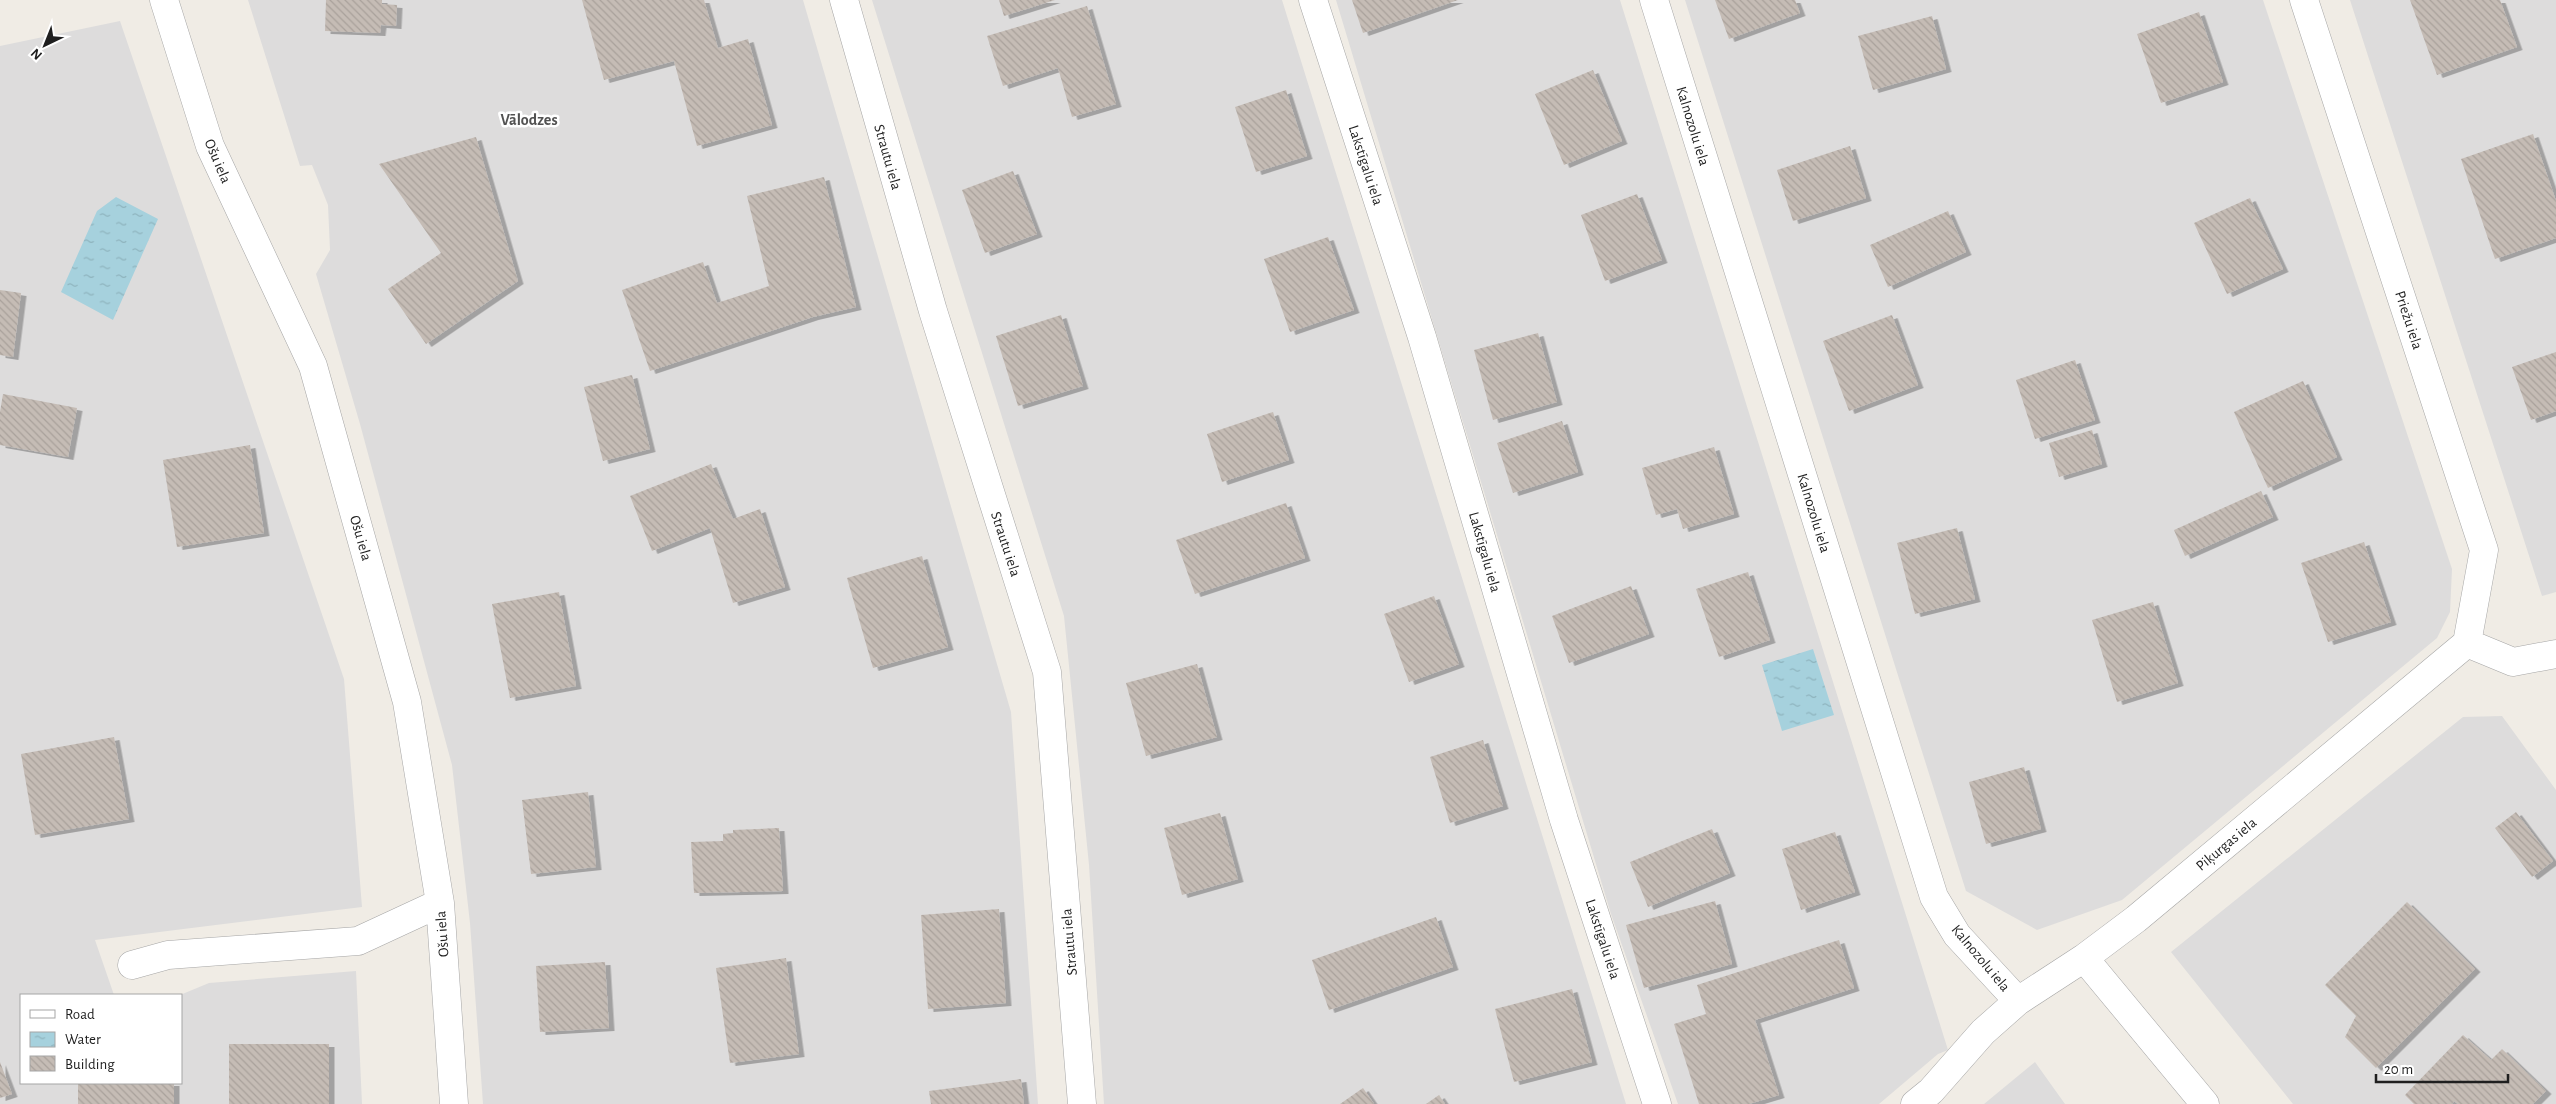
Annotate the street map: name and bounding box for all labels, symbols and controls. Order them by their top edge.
north arrow [20,20,70,70]
text: N [28,45,45,62]
street label: Kalnozolu iela [1673,85,1712,168]
district label: Vālodzes [500,112,558,128]
street label: Strautu iela [871,123,904,192]
street label: Lakstīgalu iela [1346,123,1386,207]
street label: Ošu iela [202,137,234,186]
street label: Priežu iela [2392,289,2425,351]
street label: Kalnozolu iela [1794,472,1833,555]
street label: Strautu iela [988,510,1023,579]
street label: Lakstīgalu iela [1466,510,1503,594]
street label: Ošu iela [347,514,374,563]
street label: Piķurgas iela [2193,815,2260,875]
street label: Lakstīgalu iela [1583,897,1623,981]
street label: Strautu iela [1059,908,1080,976]
street label: Ošu iela [433,910,452,958]
street label: Kalnozolu iela [1949,922,2013,995]
legend [20,994,182,1084]
text: Road [65,1007,95,1022]
text: Water [65,1032,101,1047]
scale bar [2376,1052,2508,1084]
text: Building [65,1057,115,1072]
text: 20 m [2384,1062,2413,1077]

